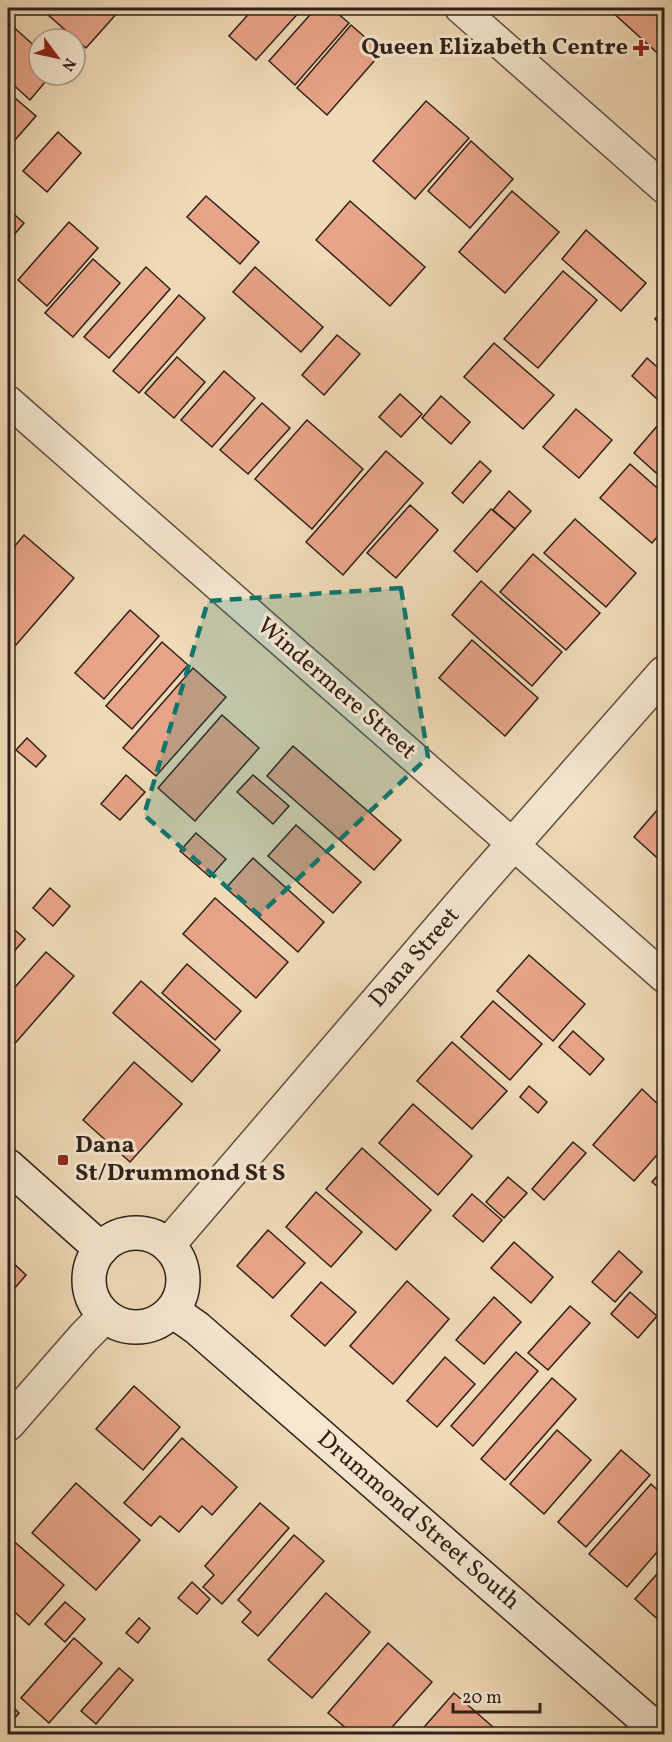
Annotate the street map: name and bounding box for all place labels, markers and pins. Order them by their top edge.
place label: Queen Elizabeth Centre [361,31,628,65]
marker: Queen Elizabeth Centre [632,39,650,57]
place label: Dana St/Drummond St S [75,1129,285,1191]
marker: Dana St/Drummond St S [56,1153,70,1167]

